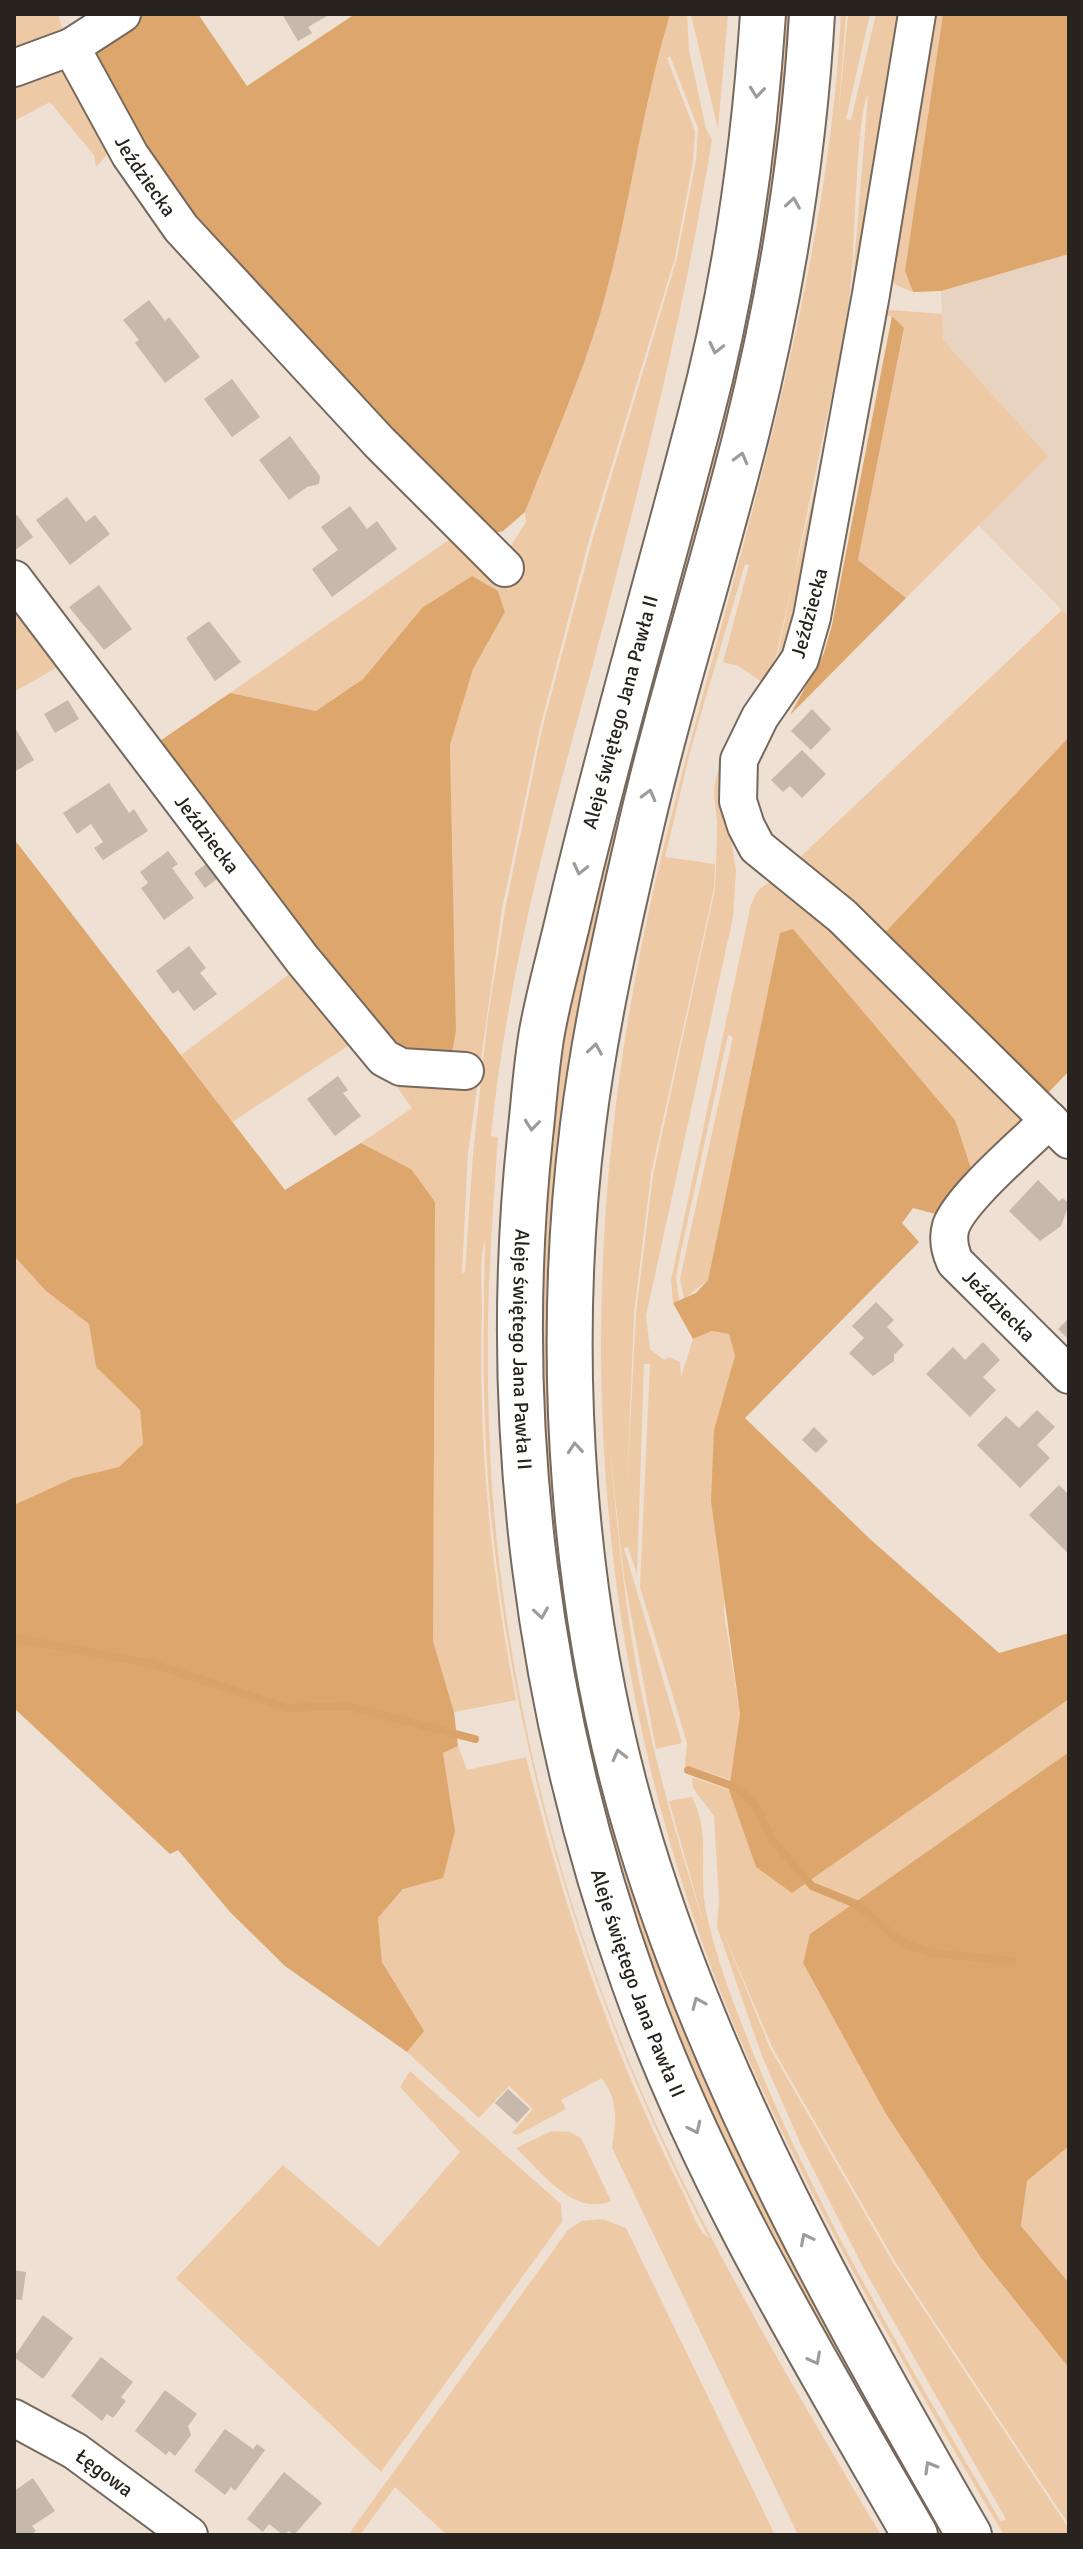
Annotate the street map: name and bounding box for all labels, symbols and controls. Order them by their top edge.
one-way arrow [748,86,765,99]
street label: Jeździecka [109,132,181,222]
one-way arrow [784,196,801,210]
one-way arrow [708,341,725,355]
one-way arrow [731,451,748,465]
street label: Jeździecka [785,565,834,661]
street label: Aleje świętego Jana Pawła II [577,592,664,832]
one-way arrow [640,789,657,803]
street label: Jeździecka [169,790,245,879]
one-way arrow [572,862,589,876]
one-way arrow [586,1042,603,1056]
one-way arrow [523,1118,540,1131]
street label: Aleje świętego Jana Pawła II [507,1228,537,1471]
street label: Jeździecka [957,1265,1040,1347]
one-way arrow [567,1441,584,1454]
one-way arrow [532,1606,549,1619]
one-way arrow [611,1749,628,1763]
street label: Aleje świętego Jana Pawła II [585,1866,690,2101]
one-way arrow [692,1997,708,2011]
one-way arrow [685,2120,701,2135]
one-way arrow [800,2233,816,2248]
one-way arrow [805,2350,821,2364]
street label: Łęgowa [71,2444,138,2503]
one-way arrow [924,2462,940,2476]

